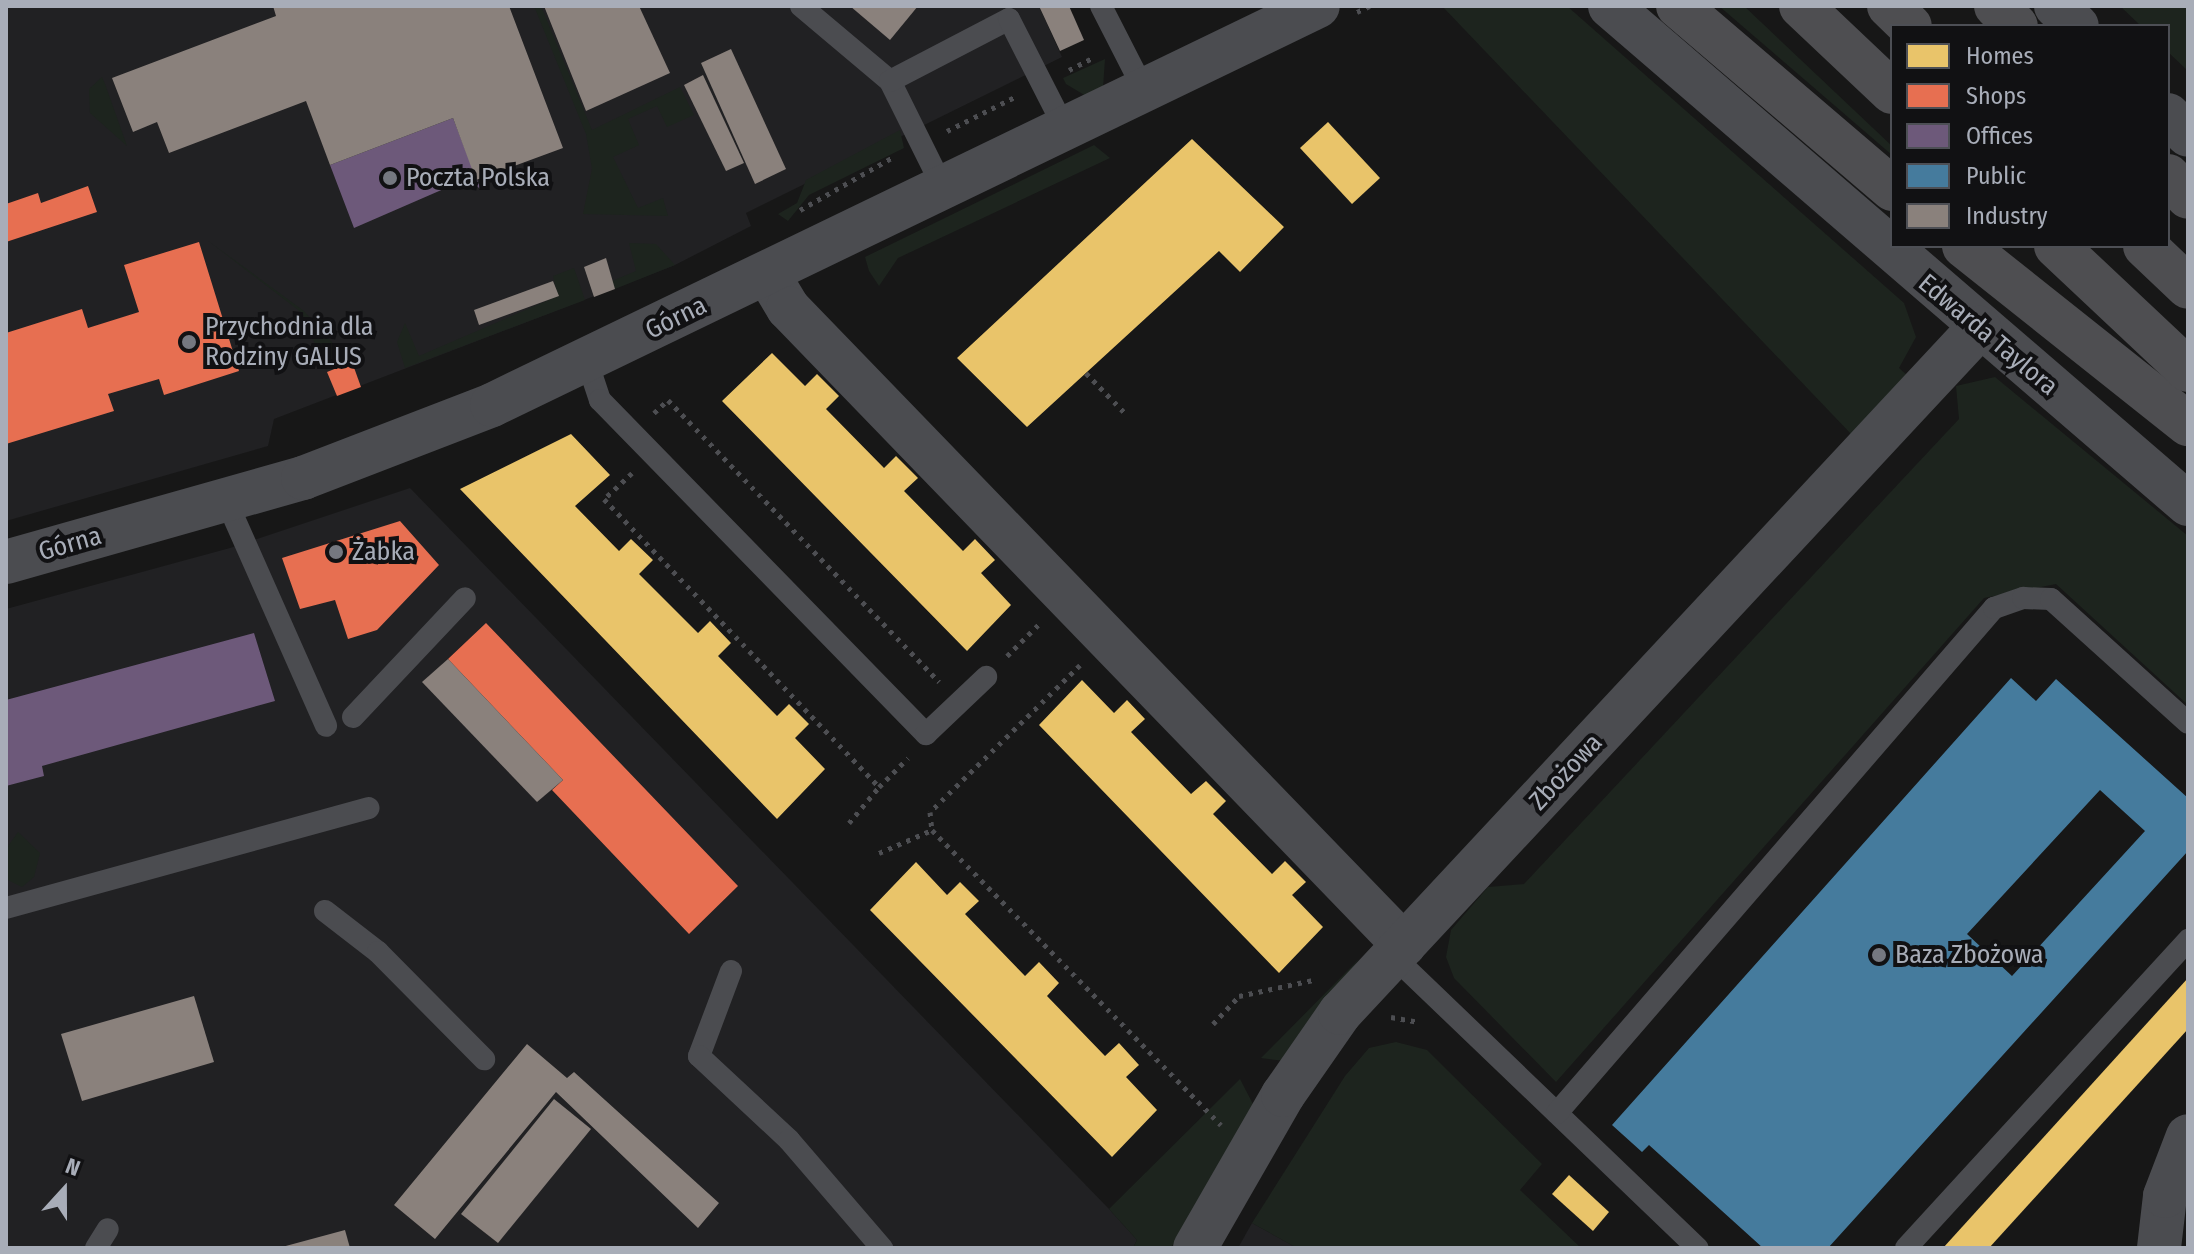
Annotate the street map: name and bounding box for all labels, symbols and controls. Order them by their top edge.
legend [1890,24,2170,248]
text: Homes [1966,42,2034,70]
text: Shops [1966,82,2026,110]
text: Offices [1966,122,2033,150]
place label: Poczta Polska [406,162,550,194]
text: Public [1966,162,2026,190]
marker: Poczta Polska [381,169,399,187]
text: Industry [1966,202,2048,230]
street label: Edwarda Taylora [1912,268,2064,402]
street label: Górna [640,290,712,346]
place label: Przychodnia dla Rodziny GALUS [205,311,374,372]
marker: Przychodnia dla Rodziny GALUS [180,333,198,351]
street label: Górna [35,520,105,568]
place label: Żabka [352,536,415,568]
marker: Żabka [327,543,345,561]
street label: Zbożowa [1523,727,1609,817]
place label: Baza Zbożowa [1895,939,2044,971]
marker: Baza Zbożowa [1870,946,1888,964]
north arrow [24,1150,104,1230]
text: N [62,1152,84,1182]

